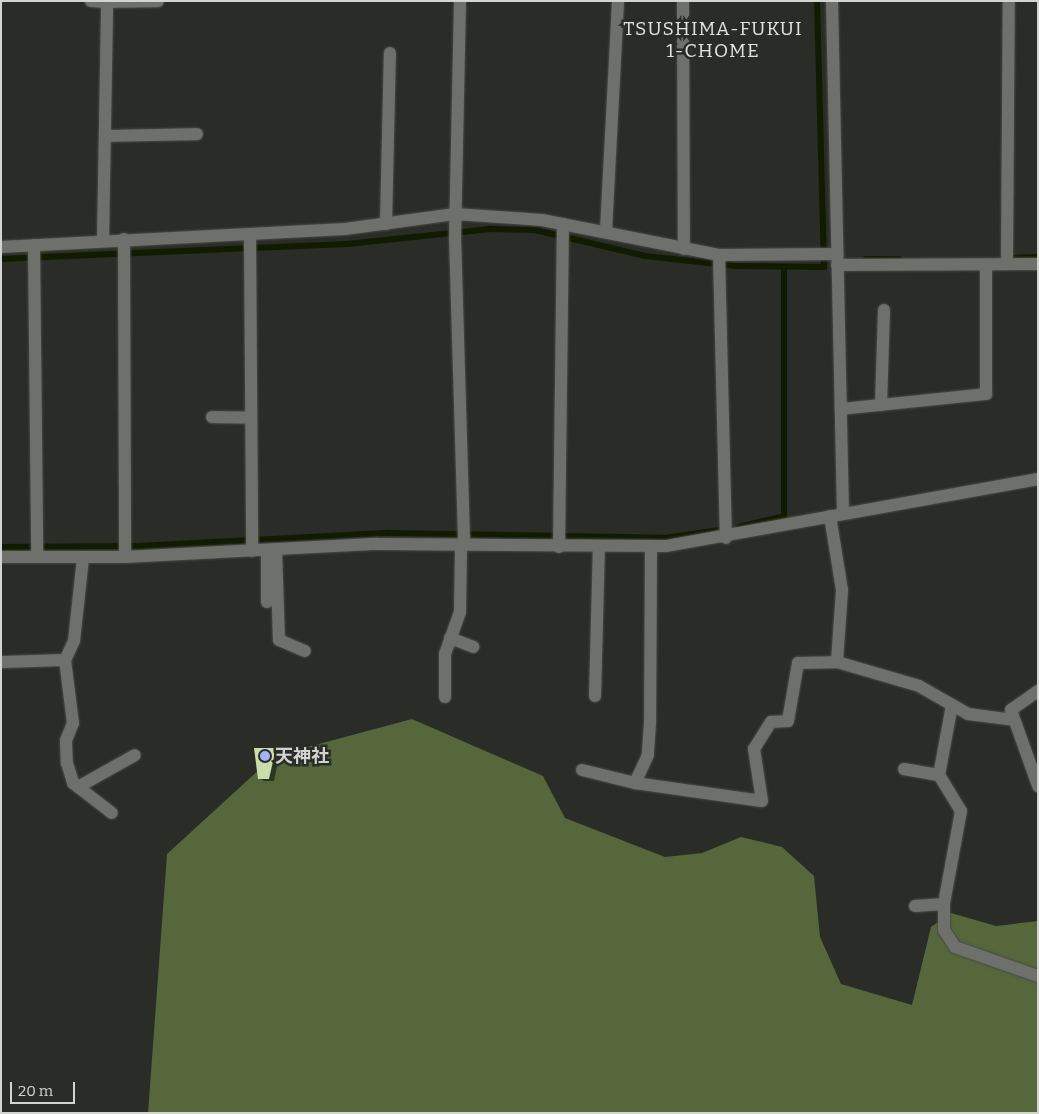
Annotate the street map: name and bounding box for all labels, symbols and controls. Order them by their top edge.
district label: TSUSHIMA-FUKUI 1-CHOME [622,18,804,62]
place label: 天神社 [275,745,329,767]
marker: 天神社 [259,750,271,762]
scale bar [12,1072,78,1104]
text: 20 m [18,1082,53,1100]

